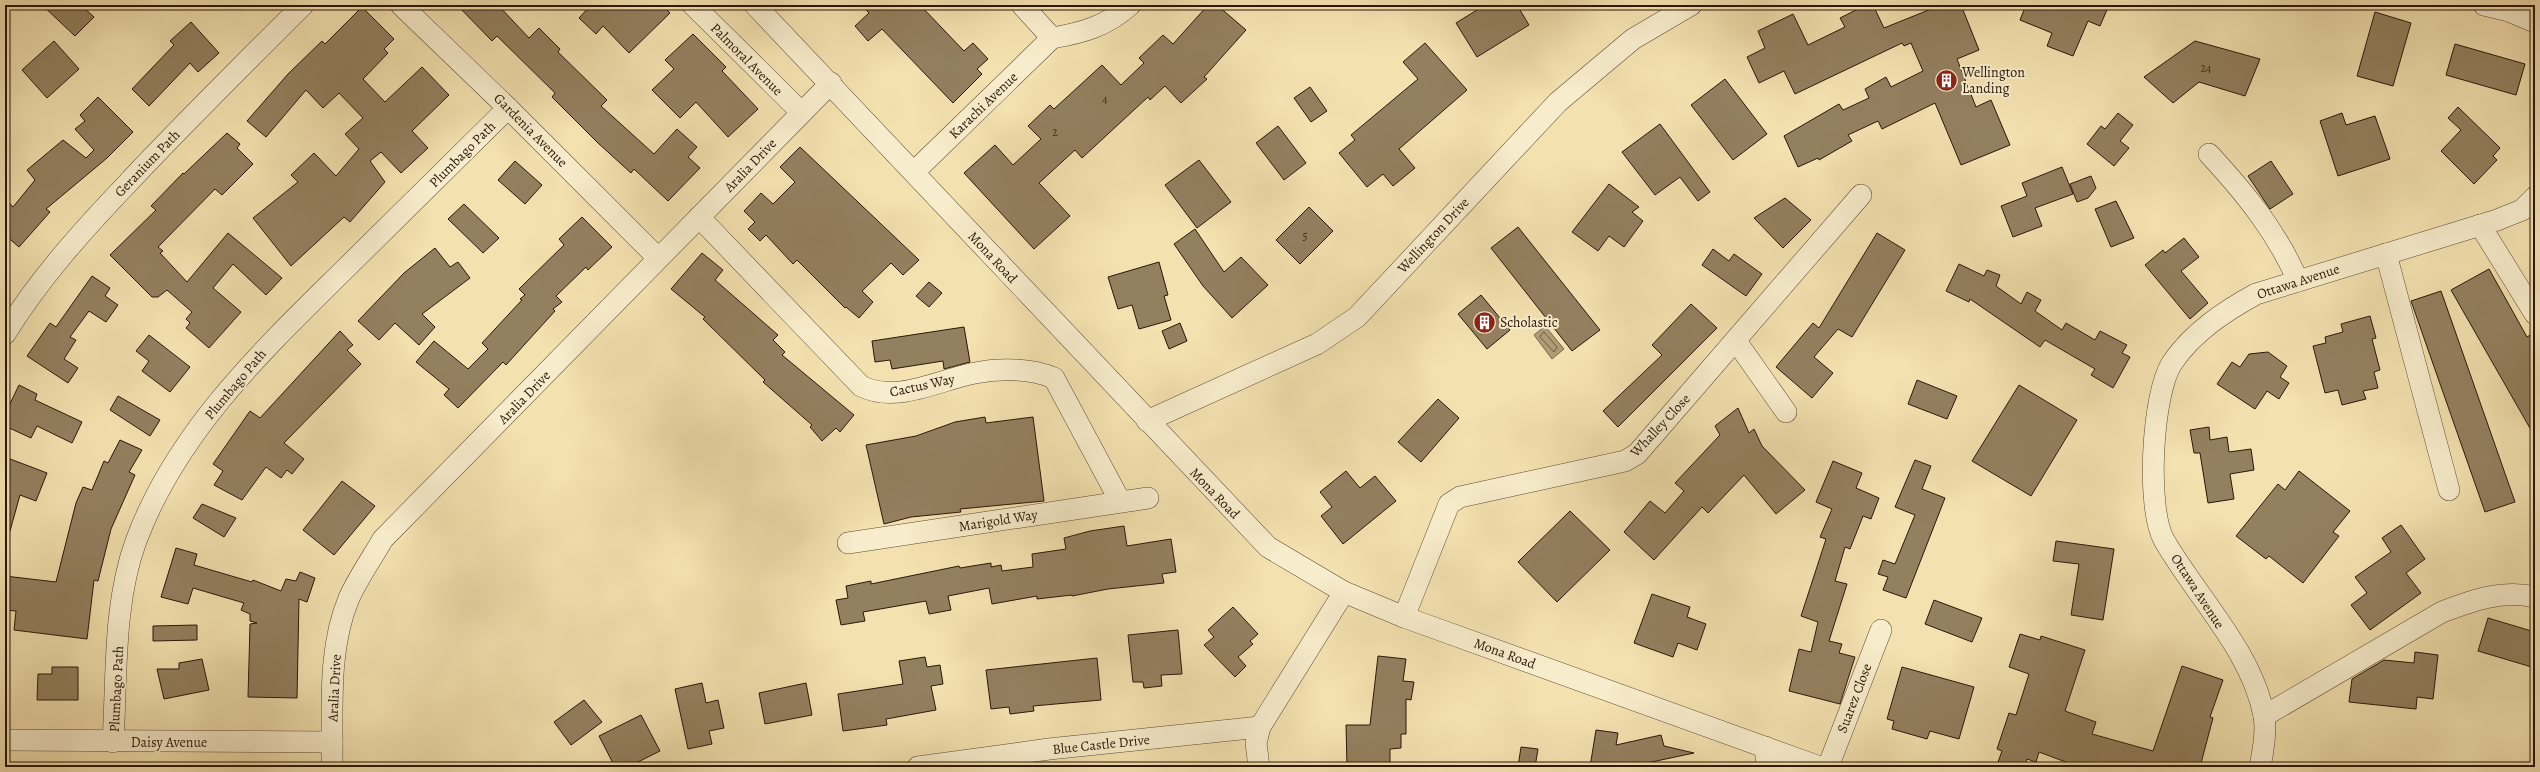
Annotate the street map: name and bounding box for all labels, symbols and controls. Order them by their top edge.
street label: Palmoral Avenue [706,19,787,100]
house number: 24 [2200,60,2212,76]
place label: Wellington Landing [1961,63,2025,98]
building icon: Wellington Landing [1933,67,1959,93]
street label: Karachi Avenue [945,68,1022,143]
street label: Gardenia Avenue [490,89,572,171]
house number: 4 [1102,91,1108,107]
street label: Plumbago Path [425,117,500,192]
house number: 2 [1052,124,1058,140]
street label: Geranium Path [110,125,185,201]
street label: Aralia Drive [719,134,781,197]
street label: Wellington Drive [1393,193,1473,278]
street label: Mona Road [964,227,1022,288]
house number: 5 [1302,228,1308,244]
street label: Ottawa Avenue [2254,259,2342,304]
building icon: Scholastic [1471,309,1497,335]
place label: Scholastic [1500,313,1558,332]
street label: Plumbago Path [200,345,271,424]
street label: Aralia Drive [493,366,555,429]
street label: Cactus Way [888,369,957,402]
street label: Whalley Close [1625,390,1695,462]
street label: Mona Road [1185,463,1244,524]
street label: Marigold Way [957,505,1040,536]
street label: Ottawa Avenue [2166,550,2229,632]
street label: Mona Road [1471,633,1539,674]
street label: Plumbago Path [105,645,128,733]
street label: Aralia Drive [323,654,346,723]
street label: Suarez Close [1832,661,1876,736]
street label: Blue Castle Drive [1051,730,1151,759]
street label: Daisy Avenue [131,733,207,752]

